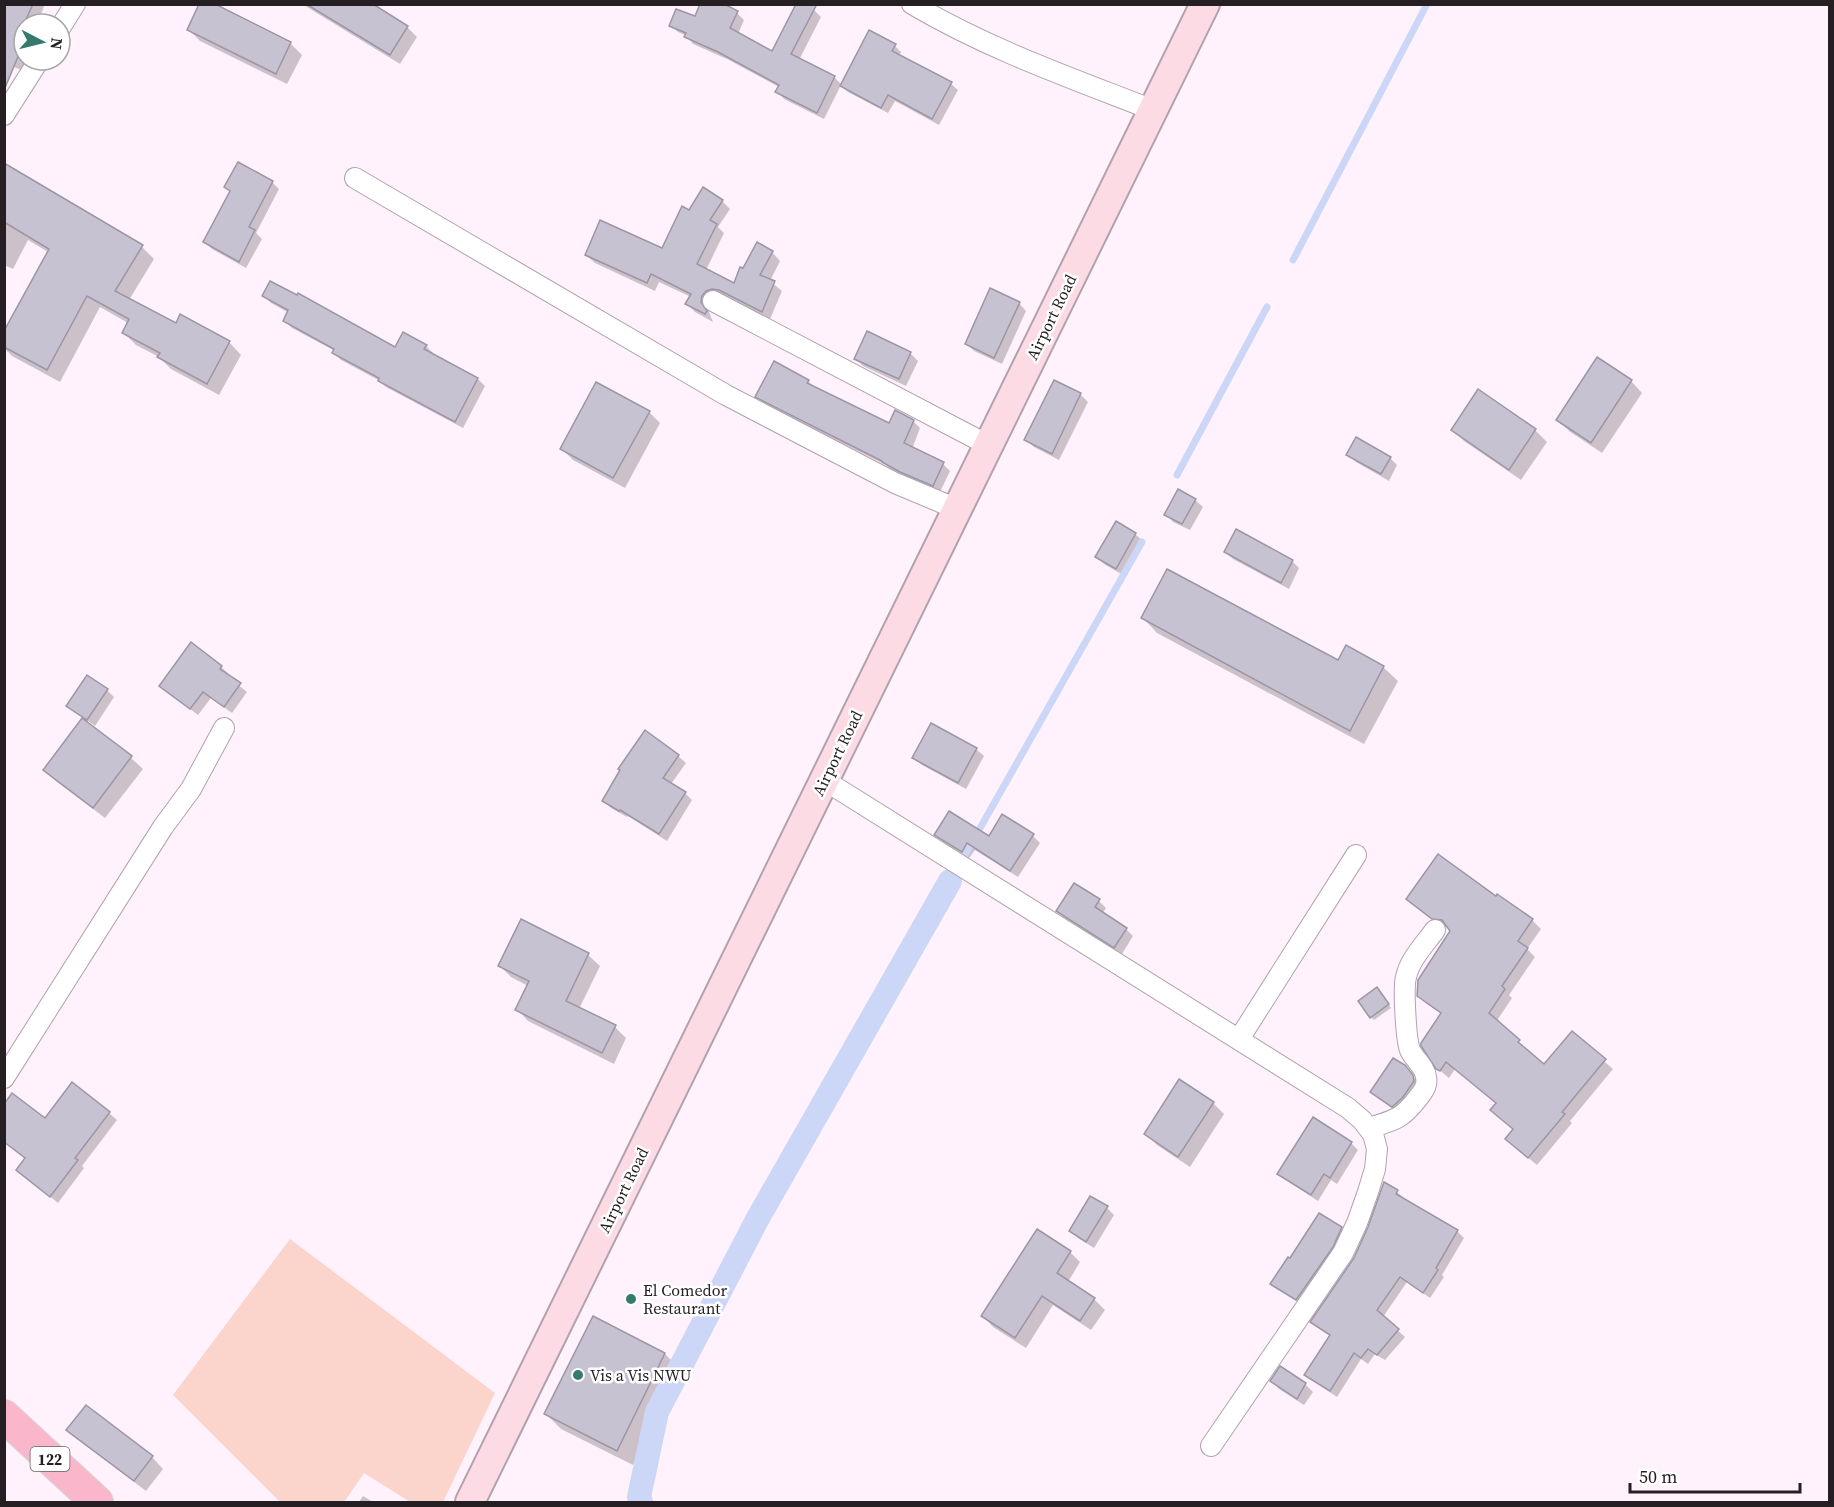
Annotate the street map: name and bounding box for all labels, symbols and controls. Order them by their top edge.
north arrow [12,12,72,72]
text: N [45,37,69,51]
street label: Airport Road [1021,271,1081,363]
street label: Airport Road [807,707,867,799]
street label: Airport Road [593,1144,653,1236]
place label: El Comedor Restaurant [643,1279,727,1319]
marker: El Comedor Restaurant [624,1292,638,1306]
place label: Vis a Vis NWU [590,1364,692,1386]
marker: Vis a Vis NWU [571,1368,585,1382]
road number: 122 [31,1447,70,1471]
scale bar [1630,1456,1800,1494]
text: 50 m [1639,1464,1677,1489]

